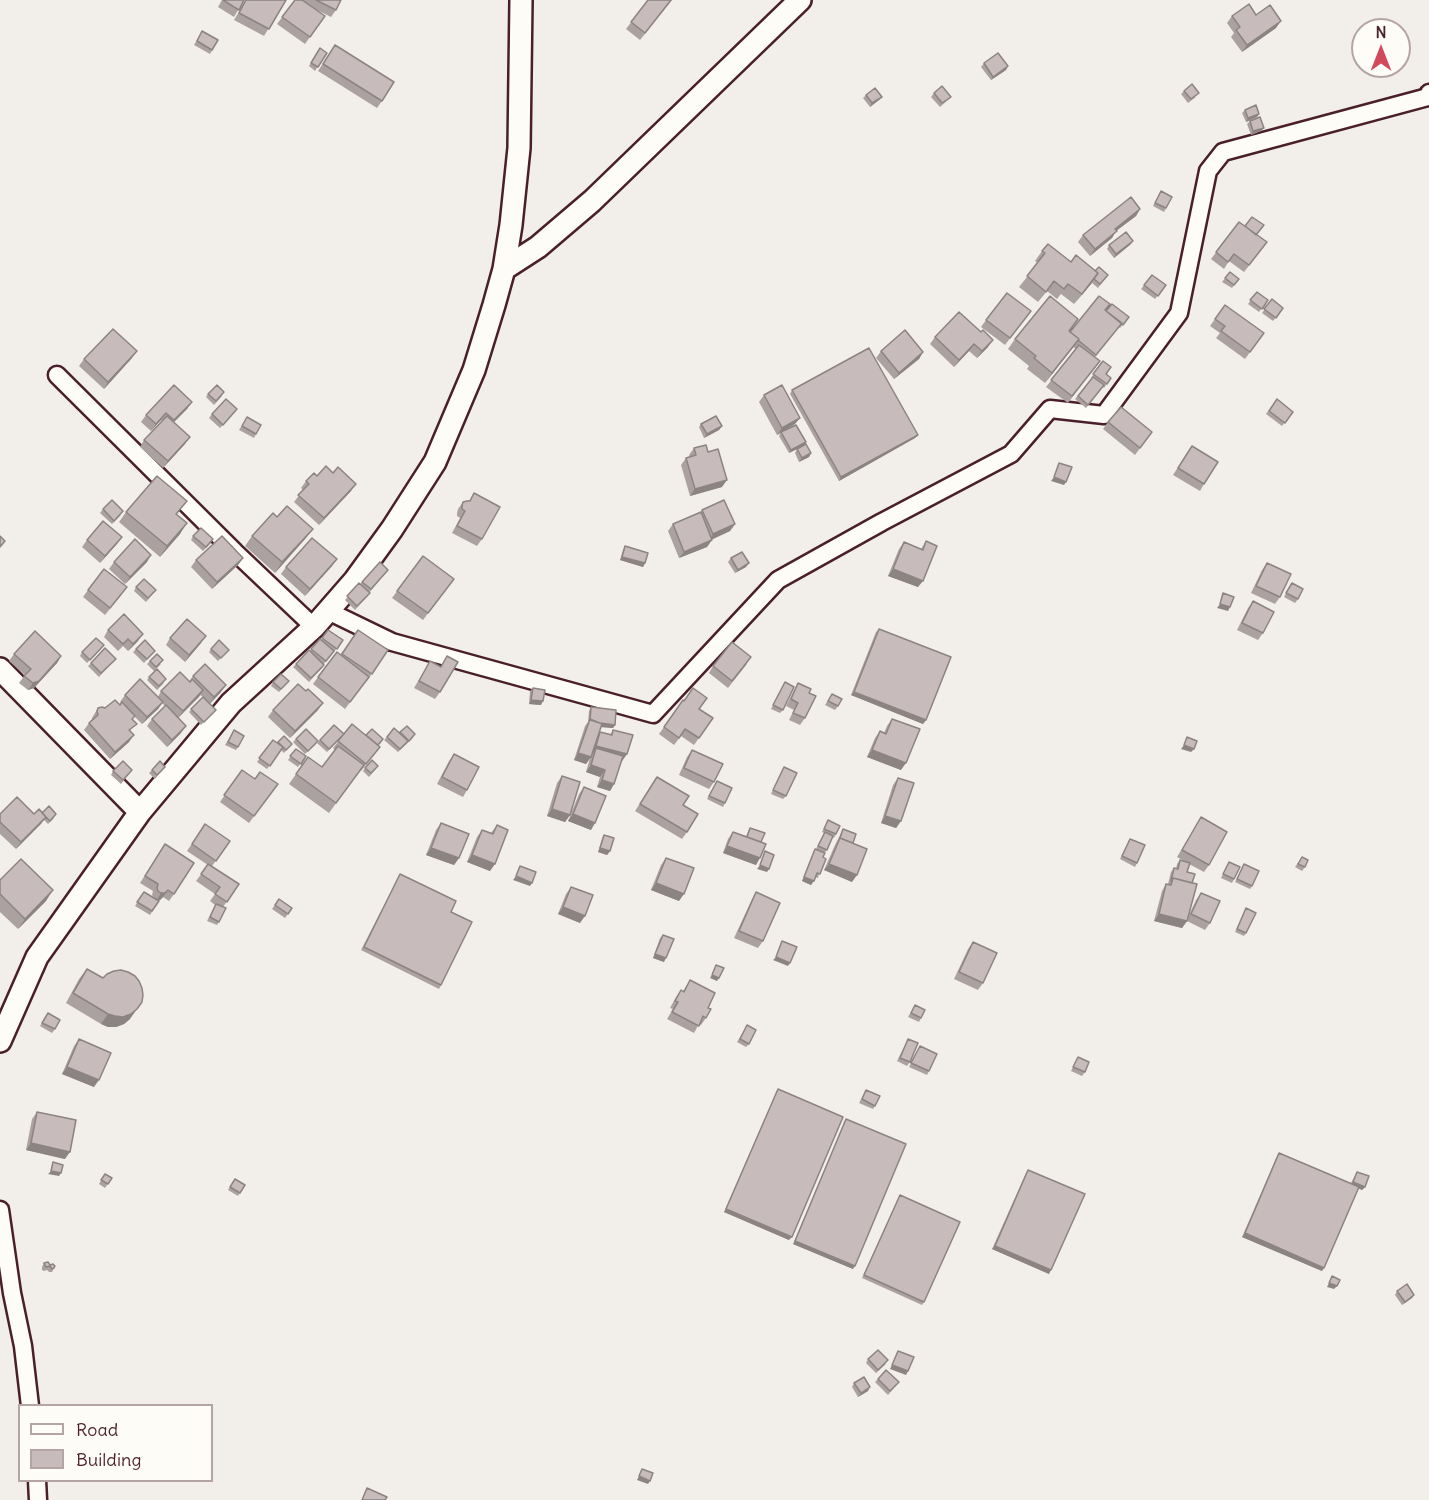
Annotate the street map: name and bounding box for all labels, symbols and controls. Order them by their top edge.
north arrow [1351,18,1411,78]
text: N [1375,22,1387,42]
legend [18,1404,213,1482]
text: Road [76,1418,118,1441]
text: Building [76,1448,141,1471]

